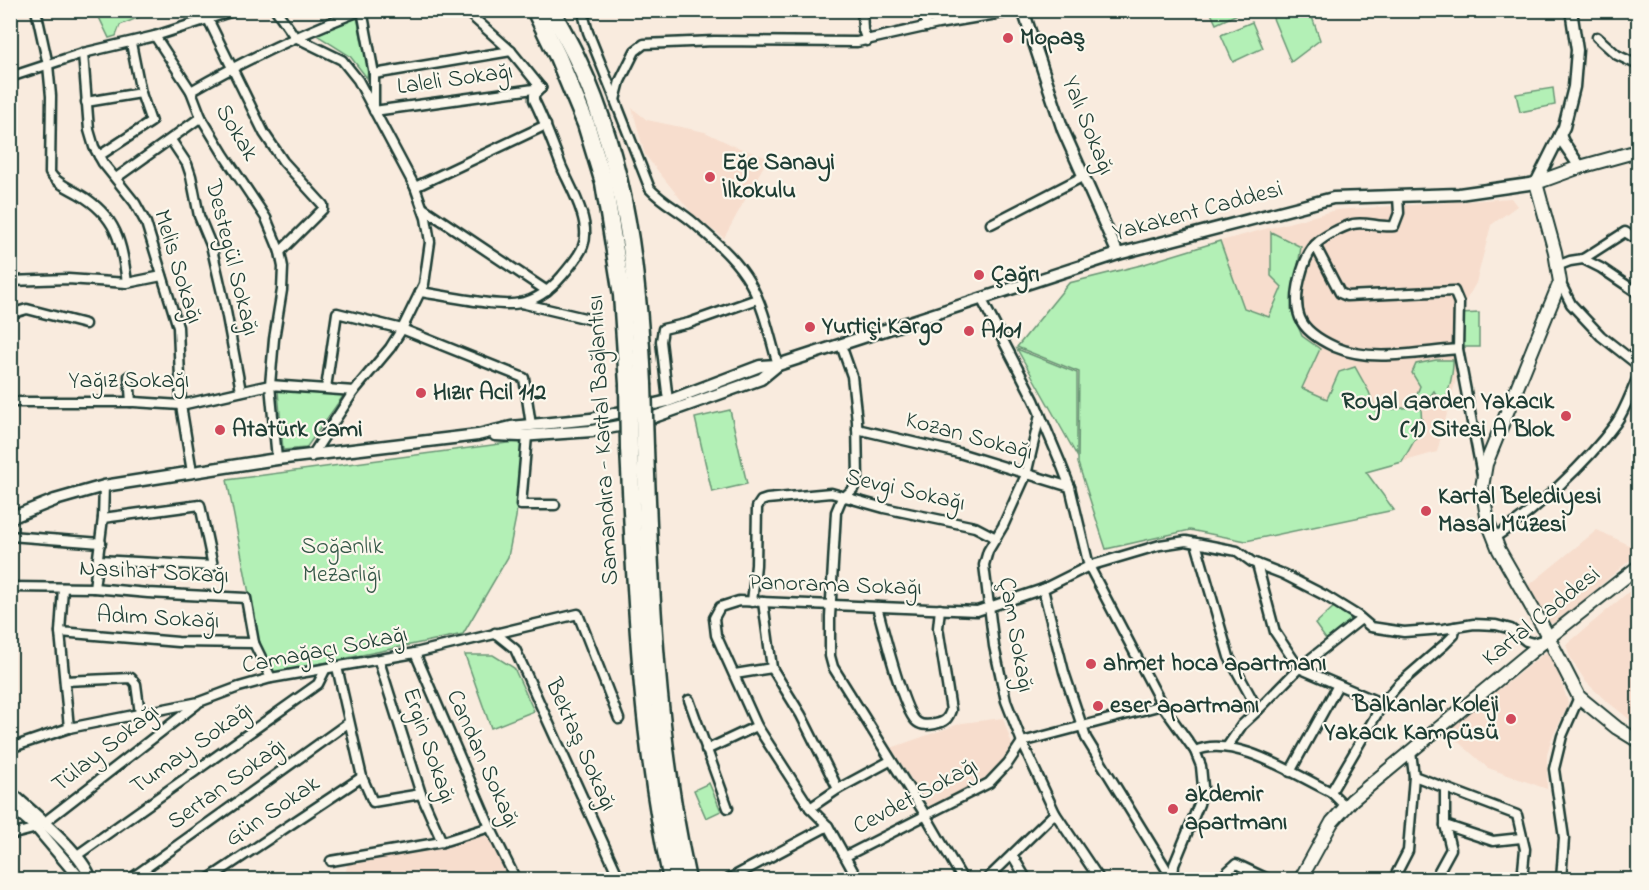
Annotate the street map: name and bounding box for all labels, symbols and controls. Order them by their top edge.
place label: Mopaş [1020,21,1085,56]
marker: Mopaş [1001,31,1015,45]
street label: Laleli Sokağı [395,55,515,105]
street label: Yalı Sokağı [1051,71,1123,181]
street label: Sokak [205,98,267,169]
place label: Eğe Sanayi İlkokulu [722,146,835,209]
marker: Eğe Sanayi İlkokulu [703,170,717,184]
street label: Yakakent Caddesi [1109,172,1287,252]
street label: Destegül Sokağı [194,175,267,340]
street label: Melis Sokağı [143,206,211,328]
place label: Çağrı [991,258,1040,294]
marker: Çağrı [972,268,986,282]
street label: Samandıra - Kartal Bağlantısı [579,294,629,586]
place label: Yurtiçi Kargo [821,310,943,346]
place label: A101 [981,314,1022,349]
marker: Yurtiçi Kargo [803,320,817,334]
marker: A101 [962,324,976,338]
street label: Yağız Sokağı [69,364,189,399]
place label: Hızır Acil 112 [433,376,546,411]
place label: Royal Garden Yakacık (1) Sitesi A Blok [1341,385,1554,448]
marker: Hızır Acil 112 [414,386,428,400]
street label: Kozan Sokağı [901,403,1037,471]
marker: Royal Garden Yakacık (1) Sitesi A Blok [1559,409,1573,423]
place label: Atatürk Cami [232,413,363,448]
marker: Atatürk Cami [213,423,227,437]
street label: Sevgi Sokağı [841,460,969,522]
place label: Kartal Belediyesi Masal Müzesi [1438,480,1601,543]
marker: Kartal Belediyesi Masal Müzesi [1419,504,1433,518]
park label: Soğanlık Mezarlığı [301,530,384,593]
street label: Nasihat Sokağı [78,552,230,594]
street label: Kartal Caddesi [1475,558,1609,676]
street label: Panorama Sokağı [748,565,922,607]
street label: Çam Sokağı [988,575,1042,695]
street label: Adım Sokağı [96,598,220,640]
street label: Camağaçı Sokağı [239,618,411,684]
place label: ahmet hoca apartmanı [1103,647,1327,682]
marker: ahmet hoca apartmanı [1084,657,1098,671]
street label: Bektaş Sokağı [535,672,625,817]
street label: Ergin Sokağı [392,683,464,809]
street label: Candan Sokağı [436,684,528,834]
place label: Balkanlar Koleji Yakacık Kampüsü [1323,688,1499,751]
place label: eser apartmanı [1110,689,1259,724]
street label: Tumay Sokağı [124,694,261,805]
street label: Tülay Sokağı [45,696,168,803]
marker: eser apartmanı [1091,699,1105,713]
marker: Balkanlar Koleji Yakacık Kampüsü [1504,712,1518,726]
street label: Sertan Sokağı [161,730,293,840]
street label: Cevdet Sokağı [847,749,985,845]
street label: Gün Sokak [219,767,328,857]
place label: akdemir apartmanı [1185,778,1287,841]
marker: akdemir apartmanı [1166,802,1180,816]

